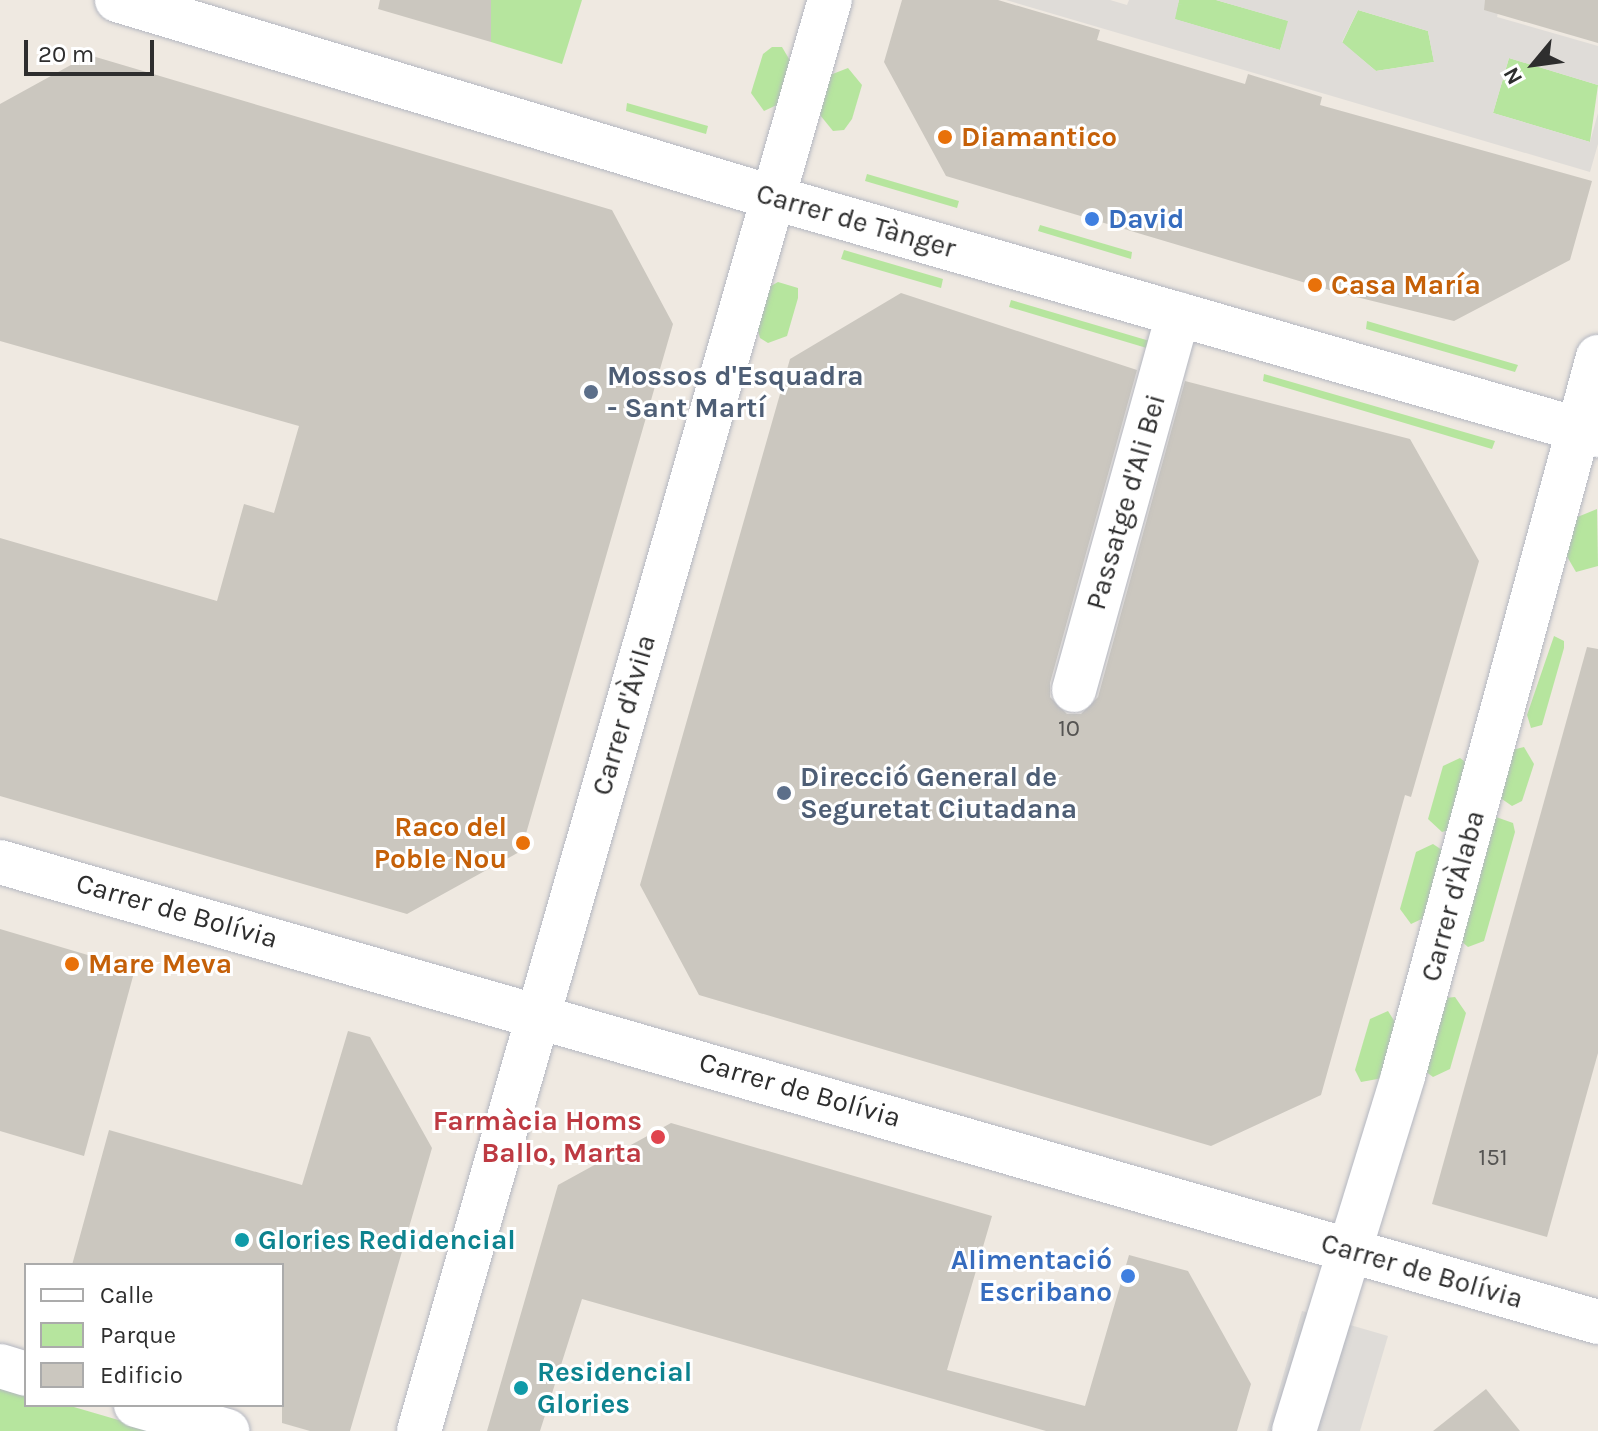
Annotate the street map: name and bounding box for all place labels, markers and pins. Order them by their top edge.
place label: Diamantico [961,120,1117,154]
marker: Diamantico [936,128,954,146]
place label: David [1108,202,1185,236]
marker: David [1083,210,1101,228]
place label: Casa María [1331,268,1481,302]
marker: Casa María [1306,276,1324,294]
place label: Mossos d'Esquadra - Sant Martí [607,359,864,425]
marker: Mossos d'Esquadra - Sant Martí [582,383,600,401]
place label: Direcció General de Seguretat Ciutadana [800,760,1077,826]
marker: Direcció General de Seguretat Ciutadana [775,784,793,802]
place label: Raco del Poble Nou [374,810,507,876]
marker: Raco del Poble Nou [514,834,532,852]
place label: Mare Meva [88,947,232,981]
marker: Mare Meva [63,955,81,973]
place label: Farmàcia Homs Ballo, Marta [433,1104,642,1170]
marker: Farmàcia Homs Ballo, Marta [649,1128,667,1146]
place label: Glories Redidencial [258,1223,516,1257]
marker: Glories Redidencial [233,1231,251,1249]
place label: Alimentació Escribano [951,1243,1112,1309]
marker: Alimentació Escribano [1119,1267,1137,1285]
place label: Residencial Glories [537,1355,692,1421]
marker: Residencial Glories [512,1379,530,1397]

